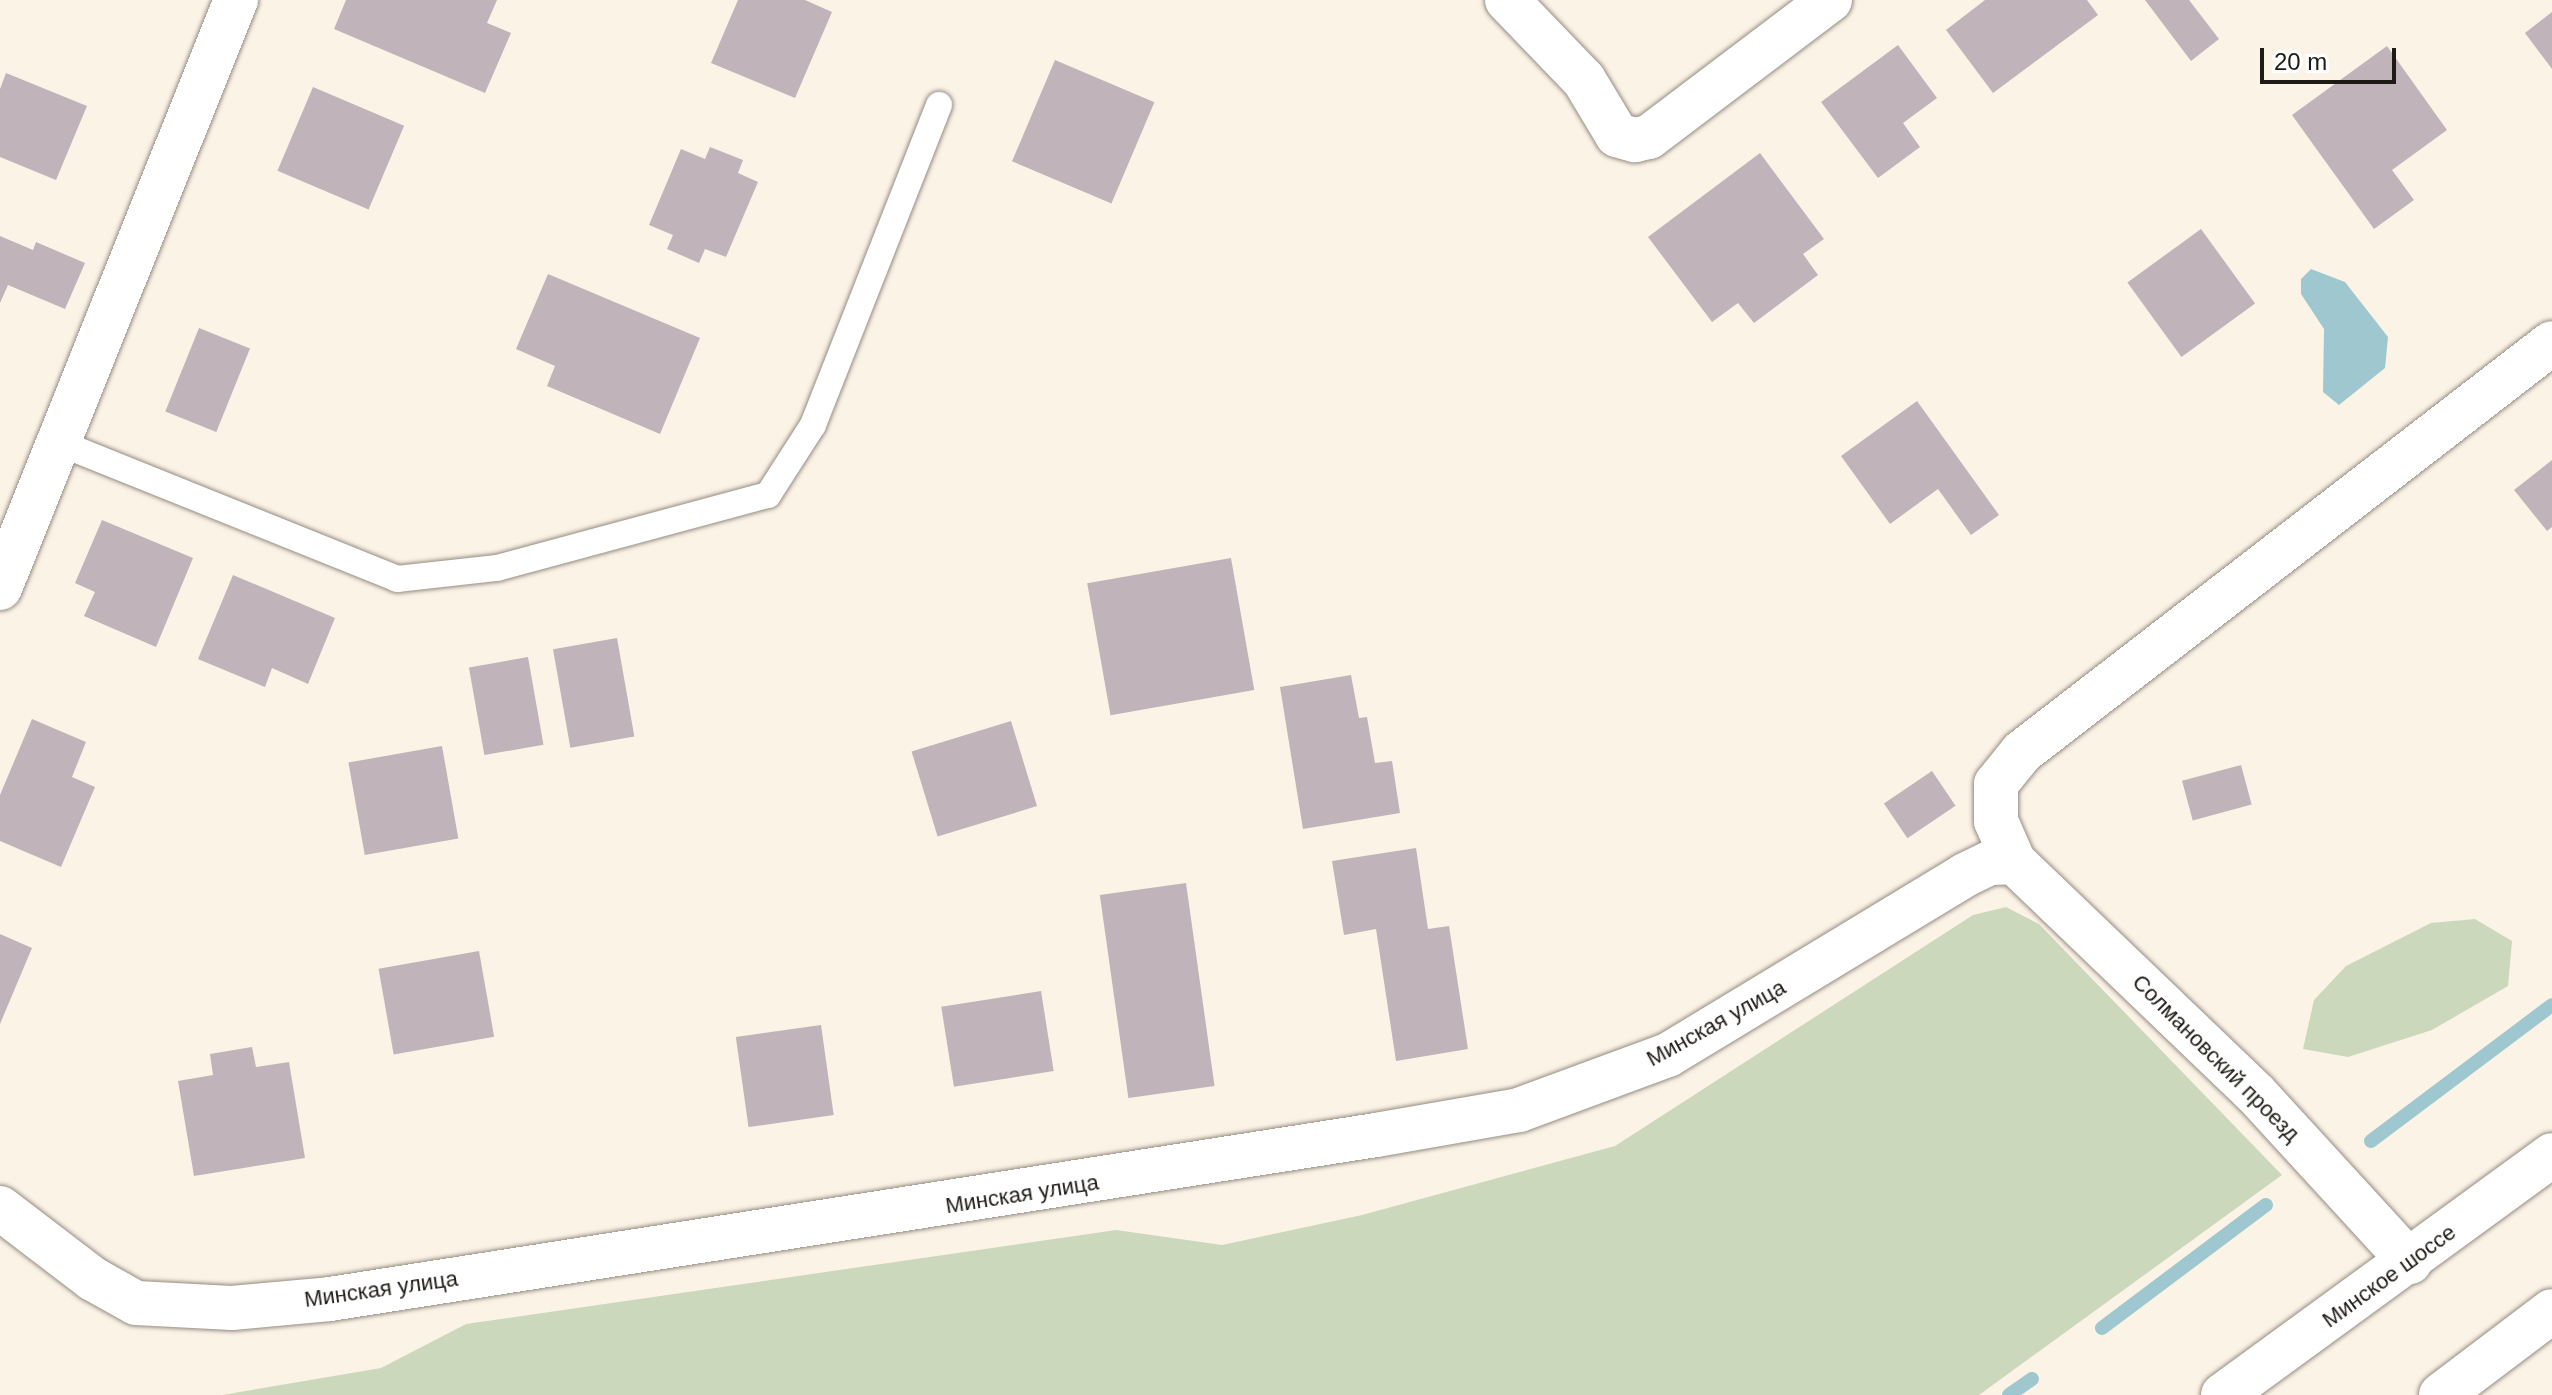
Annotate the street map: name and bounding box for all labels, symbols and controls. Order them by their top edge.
scale bar [2264,32,2400,82]
text: 20 m [2274,48,2327,75]
street label: Солмановский проезд [2127,969,2305,1147]
street label: Минская улица [1642,974,1790,1072]
street label: Минская улица [944,1169,1100,1219]
street label: Минское шоссе [2317,1219,2461,1333]
street label: Минская улица [303,1265,459,1313]

